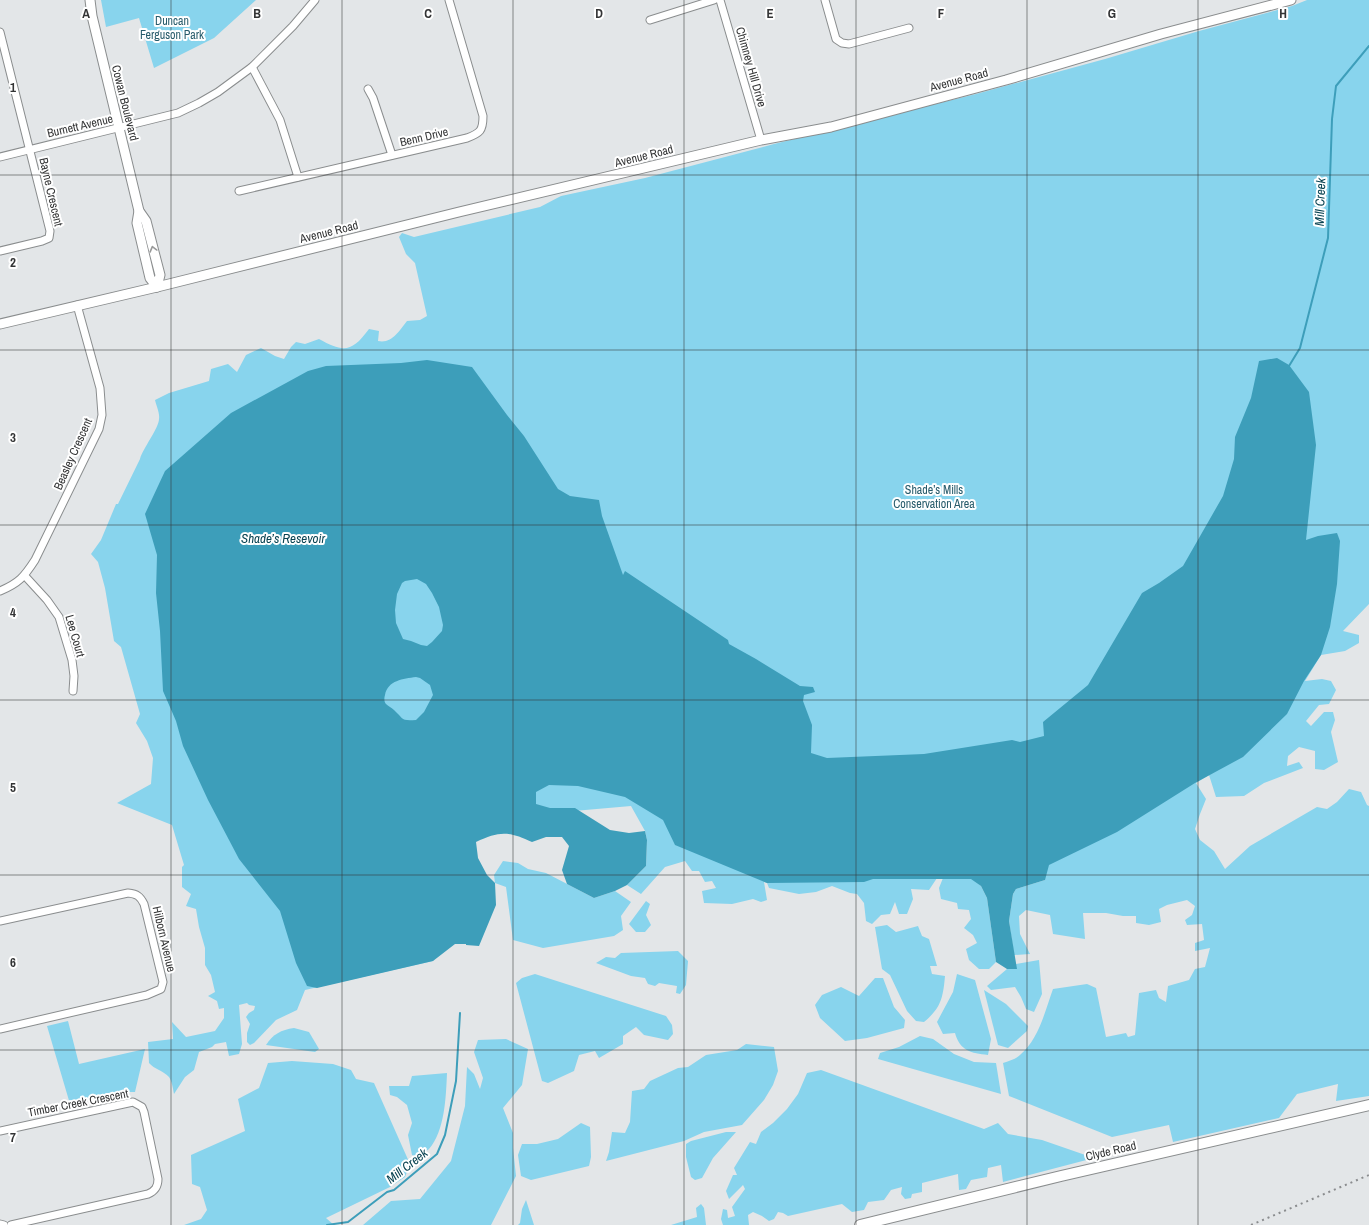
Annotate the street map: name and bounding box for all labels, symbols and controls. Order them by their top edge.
text: A [82,5,90,22]
text: B [253,5,261,22]
text: C [424,5,432,22]
text: D [595,5,603,22]
text: E [766,5,774,22]
text: F [938,5,945,22]
text: G [1108,5,1116,22]
text: H [1279,5,1287,22]
park label: Duncan Ferguson Park [140,13,204,43]
street label: Chimney Hill Drive [732,25,770,109]
street label: Cowan Boulevard [108,63,142,143]
street label: Avenue Road [927,65,990,96]
text: 1 [10,79,16,96]
street label: Burnett Avenue [45,111,115,141]
street label: Benn Drive [398,124,450,150]
street label: Avenue Road [612,141,675,171]
street label: Bayne Crescent [35,156,67,228]
water label: Mill Creek [1311,177,1329,226]
street label: Avenue Road [297,217,360,247]
one-way arrow [150,246,158,252]
text: 2 [10,254,16,271]
street label: Beasley Crescent [50,415,96,492]
text: 3 [10,429,16,446]
park label: Shade’s Mills Conservation Area [893,482,975,512]
water label: Shade’s Resevoir [241,530,325,547]
text: 4 [10,604,16,621]
street label: Lee Court [61,613,89,659]
text: 5 [10,779,16,796]
street label: Hilborn Avenue [149,904,179,974]
text: 6 [10,954,16,971]
street label: Timber Creek Crescent [26,1085,130,1121]
text: 7 [10,1129,16,1146]
street label: Clyde Road [1084,1137,1138,1165]
water label: Mill Creek [383,1144,432,1187]

